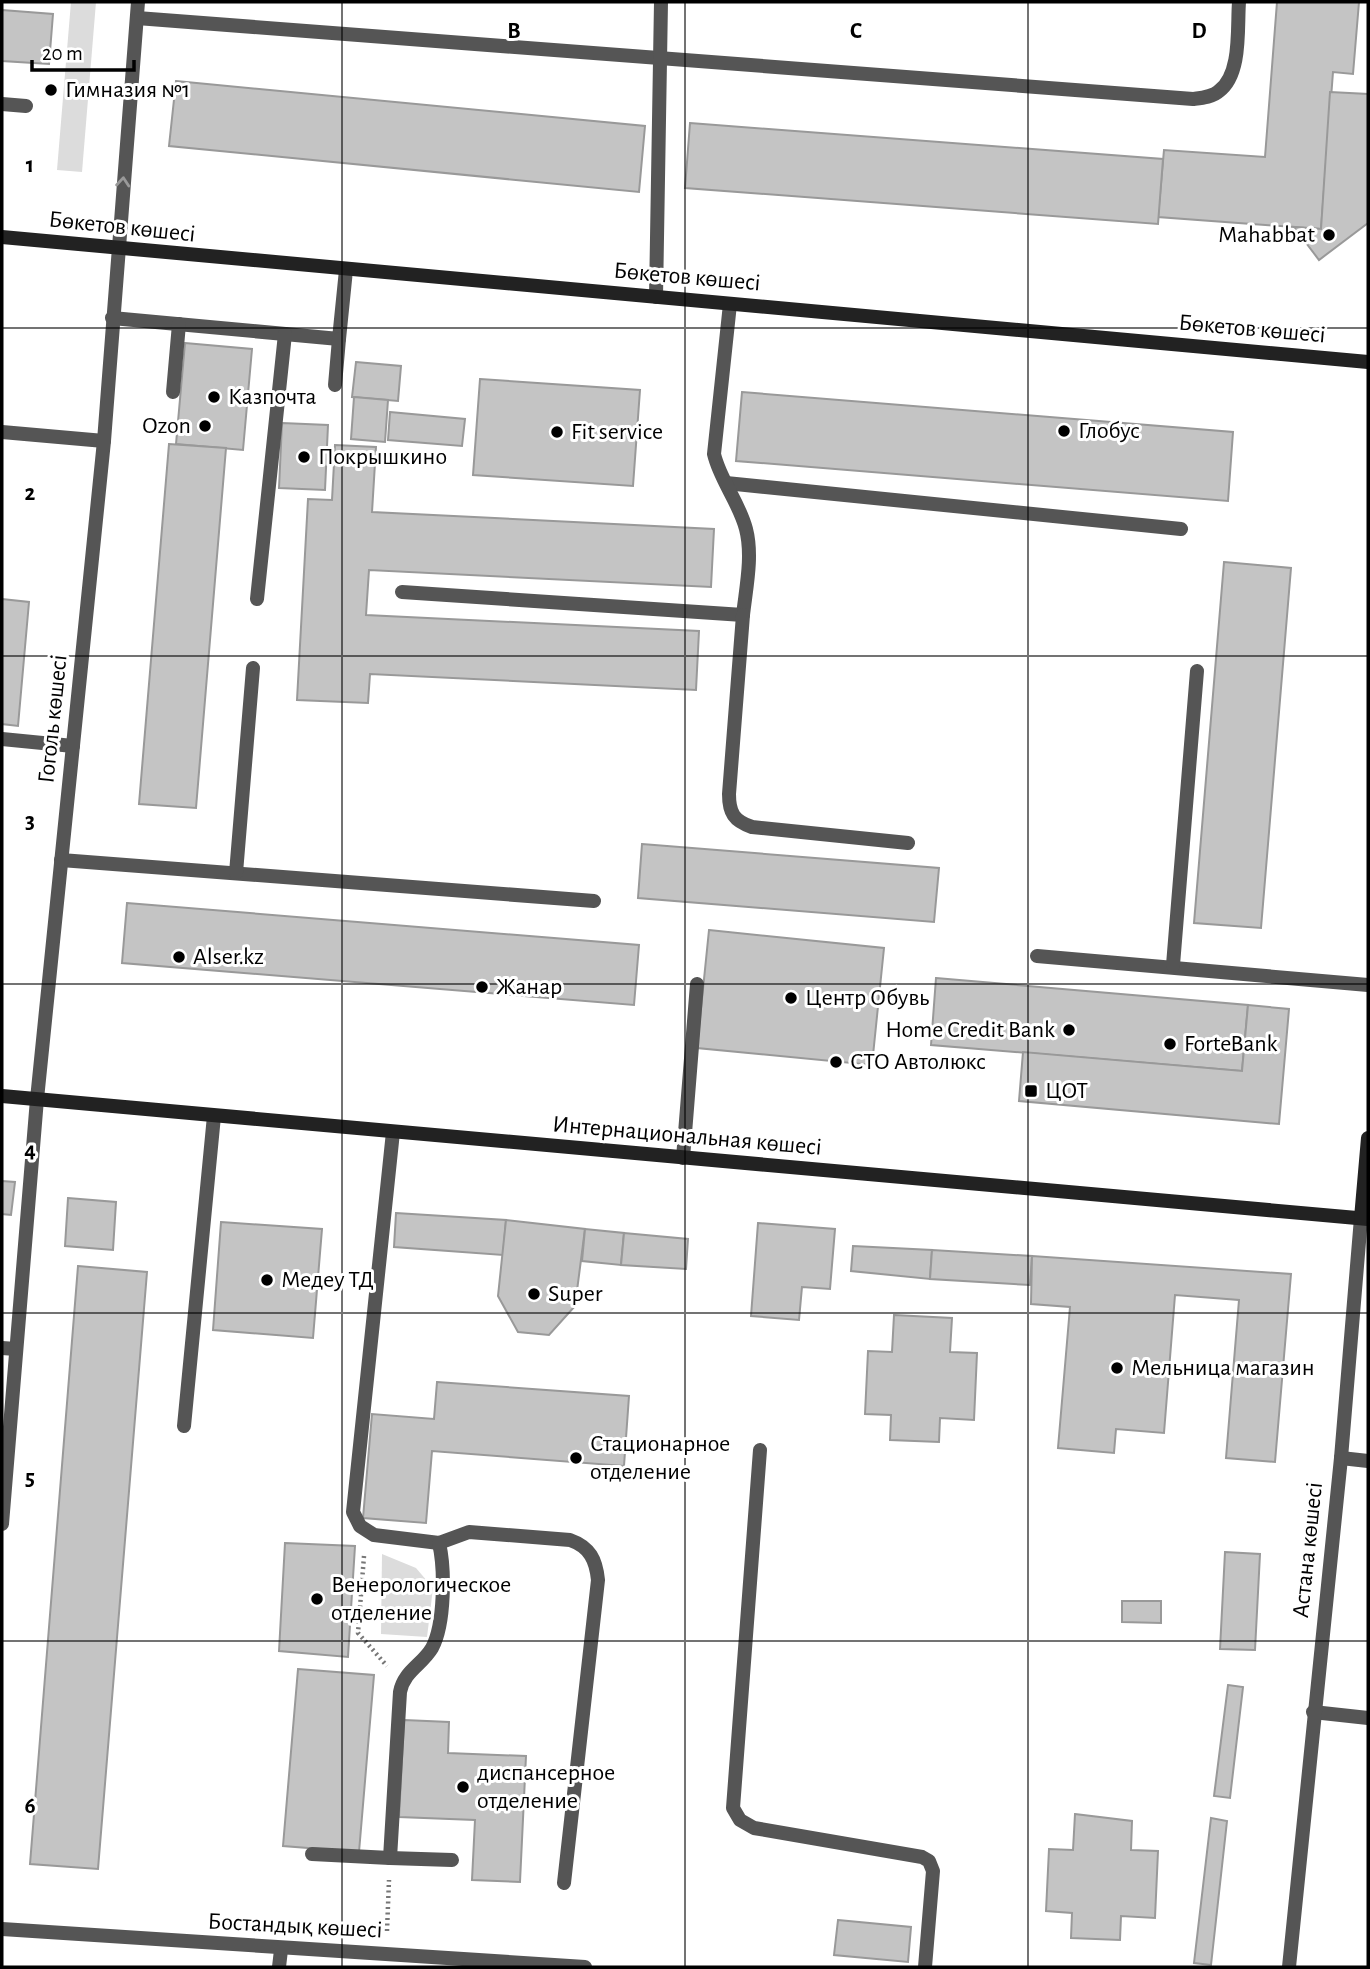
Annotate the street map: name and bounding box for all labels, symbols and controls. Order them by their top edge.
text: B [507,20,521,43]
text: C [850,20,862,43]
text: D [1191,20,1207,43]
scale bar [32,28,133,72]
text: 20 m [42,43,83,64]
place label: Гимназия №1 [65,78,190,102]
marker: Гимназия №1 [43,82,59,98]
text: 1 [26,154,34,177]
one-way arrow [115,176,130,187]
street label: Бөкетов көшесі [47,207,197,247]
place label: Mahabbat [1218,223,1315,247]
marker: Mahabbat [1321,227,1337,243]
street label: Бөкетов көшесі [612,259,762,295]
street label: Бөкетов көшесі [1177,311,1327,347]
place label: Казпочта [228,385,317,409]
marker: Казпочта [206,389,222,405]
place label: Ozon [142,414,191,438]
marker: Ozon [197,418,213,434]
place label: Глобус [1078,419,1140,443]
place label: Fit service [571,420,663,444]
marker: Глобус [1056,423,1072,439]
marker: Fit service [549,424,565,440]
place label: Покрышкино [318,445,447,469]
marker: Покрышкино [296,449,312,465]
text: 2 [25,482,36,505]
street label: Гоголь көшесі [34,653,72,785]
text: 3 [25,810,35,833]
place label: Alser.kz [193,945,264,969]
marker: Alser.kz [171,949,187,965]
place label: Жанар [496,975,562,999]
marker: Жанар [474,979,490,995]
place label: Центр Обувь [805,986,929,1010]
marker: Центр Обувь [783,990,799,1006]
place label: Home Credit Bank [886,1018,1055,1042]
marker: Home Credit Bank [1061,1022,1077,1038]
place label: ForteBank [1184,1032,1278,1056]
marker: ForteBank [1162,1036,1178,1052]
place label: СТО Автолюкс [850,1050,986,1074]
marker: СТО Автолюкс [828,1054,844,1070]
place label: ЦОТ [1045,1079,1089,1103]
marker: ЦОТ [1023,1083,1039,1099]
street label: Интернациональная көшесі [551,1112,823,1160]
text: 4 [24,1139,36,1162]
place label: Медеу ТД [281,1268,374,1292]
marker: Медеу ТД [259,1272,275,1288]
place label: Super [548,1282,603,1306]
marker: Super [526,1286,542,1302]
place label: Мельница магазин [1131,1356,1315,1380]
marker: Мельница магазин [1109,1360,1125,1376]
place label: Стационарное отделение [590,1432,730,1484]
marker: Стационарное отделение [568,1450,584,1466]
text: 5 [25,1467,35,1490]
street label: Астана көшесі [1289,1481,1327,1619]
place label: Венерологическое отделение [331,1573,511,1625]
marker: Венерологическое отделение [309,1591,325,1607]
place label: диспансерное отделение [477,1761,615,1813]
marker: диспансерное отделение [455,1779,471,1795]
text: 6 [24,1795,36,1818]
street label: Бостандық көшесі [207,1909,383,1943]

